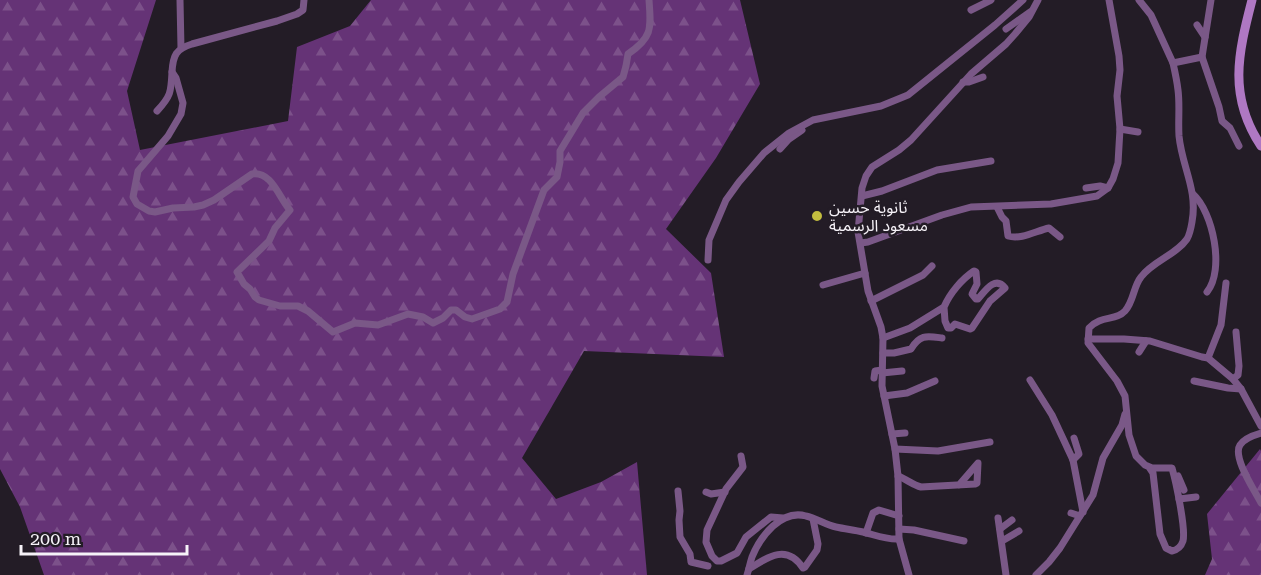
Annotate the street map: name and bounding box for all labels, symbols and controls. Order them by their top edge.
place label: ثانوية حسين مسعود الرسمية [829,198,928,235]
marker: ثانوية حسين مسعود الرسمية [810,209,824,223]
scale bar [21,518,188,556]
text: 200 m [30,528,81,549]

